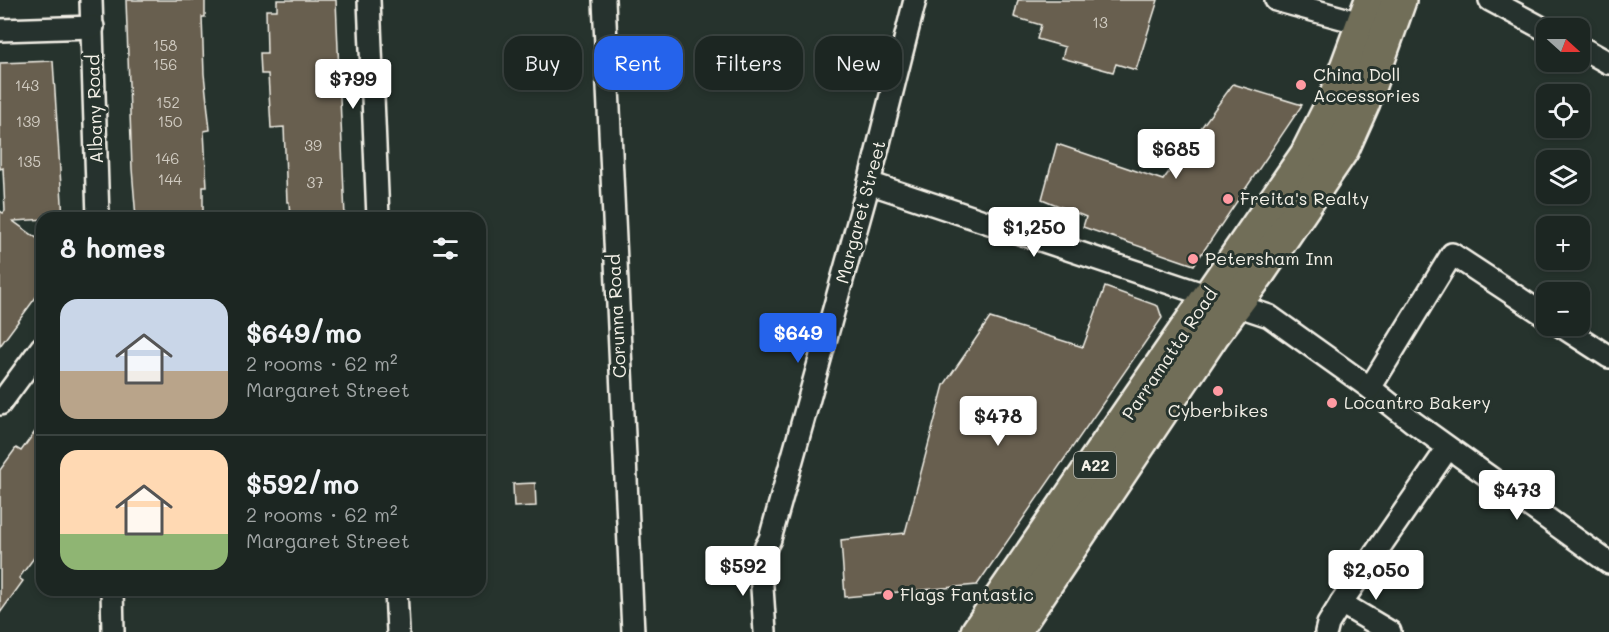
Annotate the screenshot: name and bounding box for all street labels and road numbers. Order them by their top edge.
street label: Albany Road [80,54,108,164]
street label: Margaret Street [829,137,891,286]
street label: Corunna Road [601,253,631,379]
street label: Parramatta Road [1116,283,1222,424]
road number: A22 [1074,452,1116,478]

